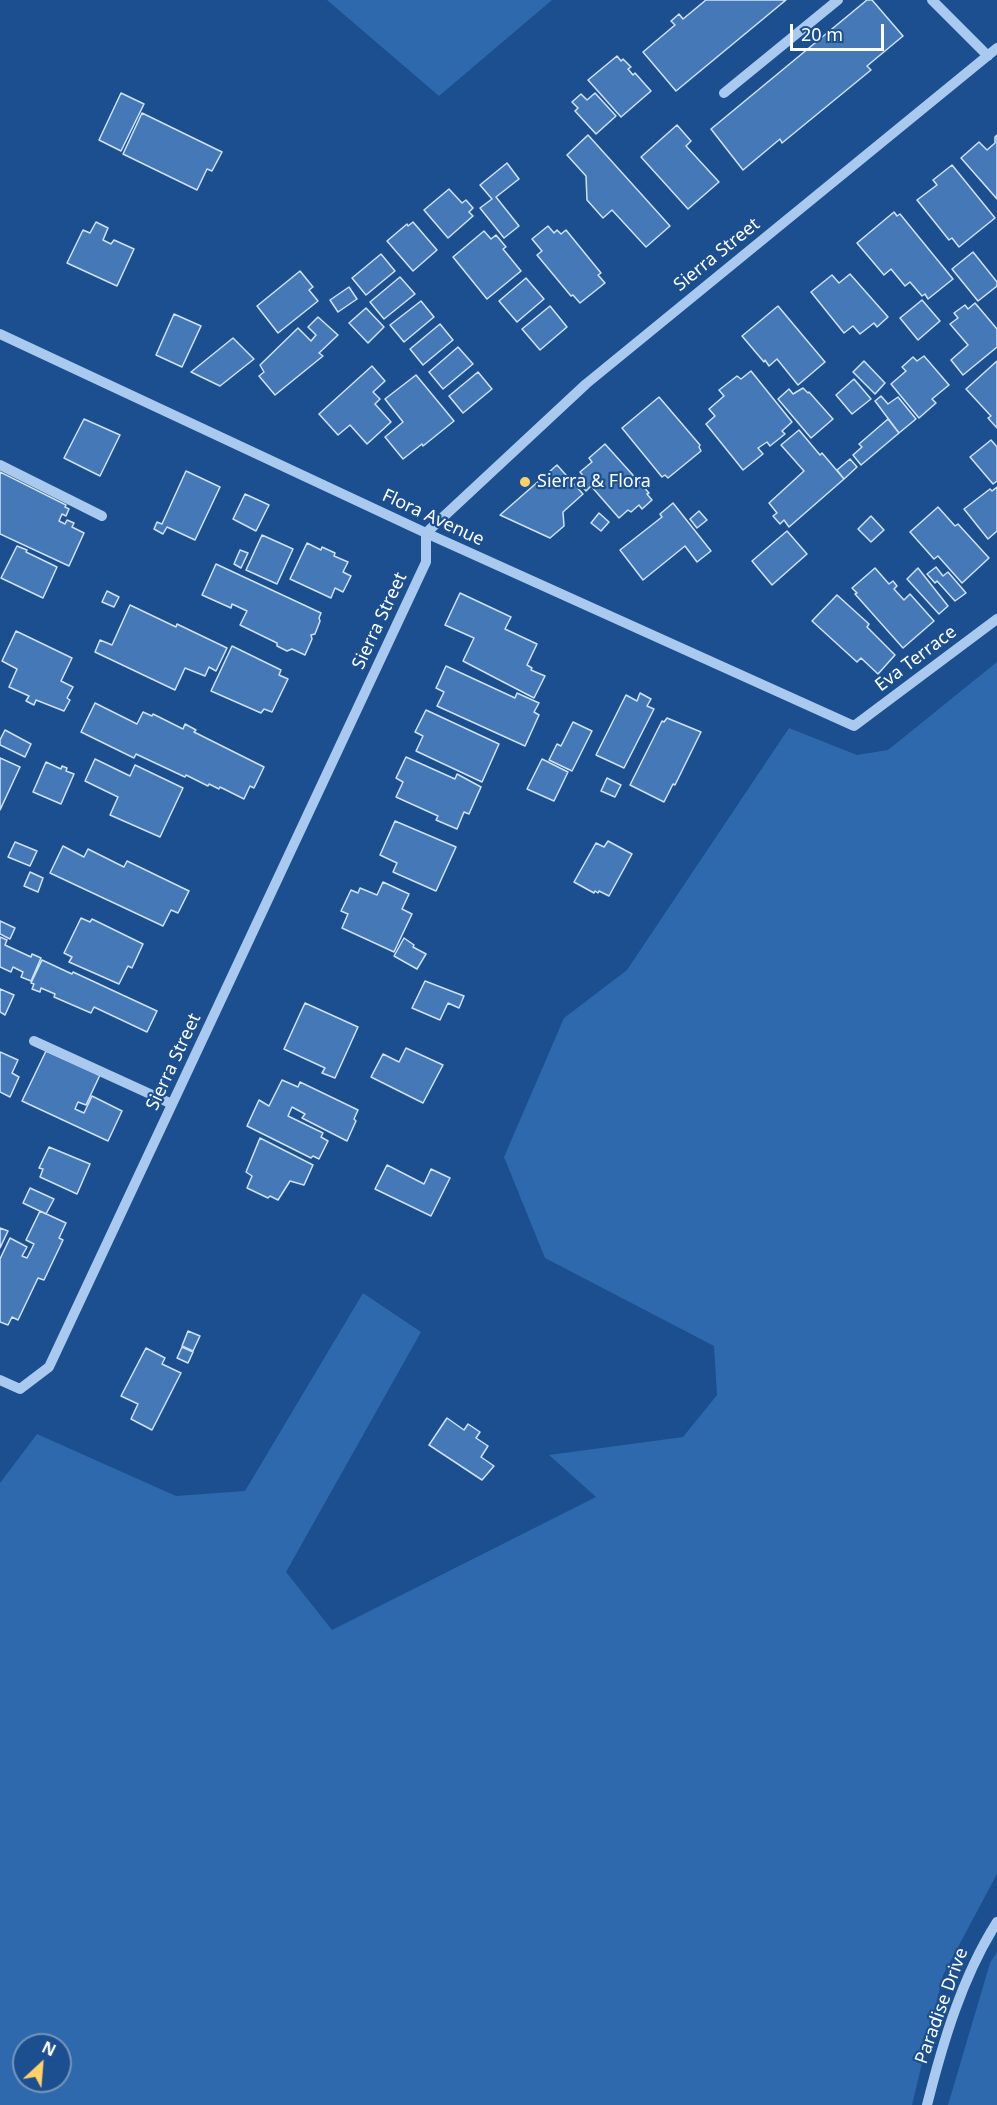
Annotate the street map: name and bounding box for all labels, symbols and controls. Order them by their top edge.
scale bar [793,12,888,50]
text: 20 m [801,22,843,46]
street label: Sierra Street [670,214,764,296]
place label: Sierra & Flora [537,471,651,493]
marker: Sierra & Flora [518,475,532,489]
street label: Flora Avenue [379,485,487,551]
street label: Sierra Street [348,569,412,673]
street label: Eva Terrace [871,621,961,697]
street label: Sierra Street [142,1010,206,1114]
street label: Paradise Drive [911,1945,973,2067]
north arrow [12,2033,72,2093]
text: N [38,2036,60,2061]

